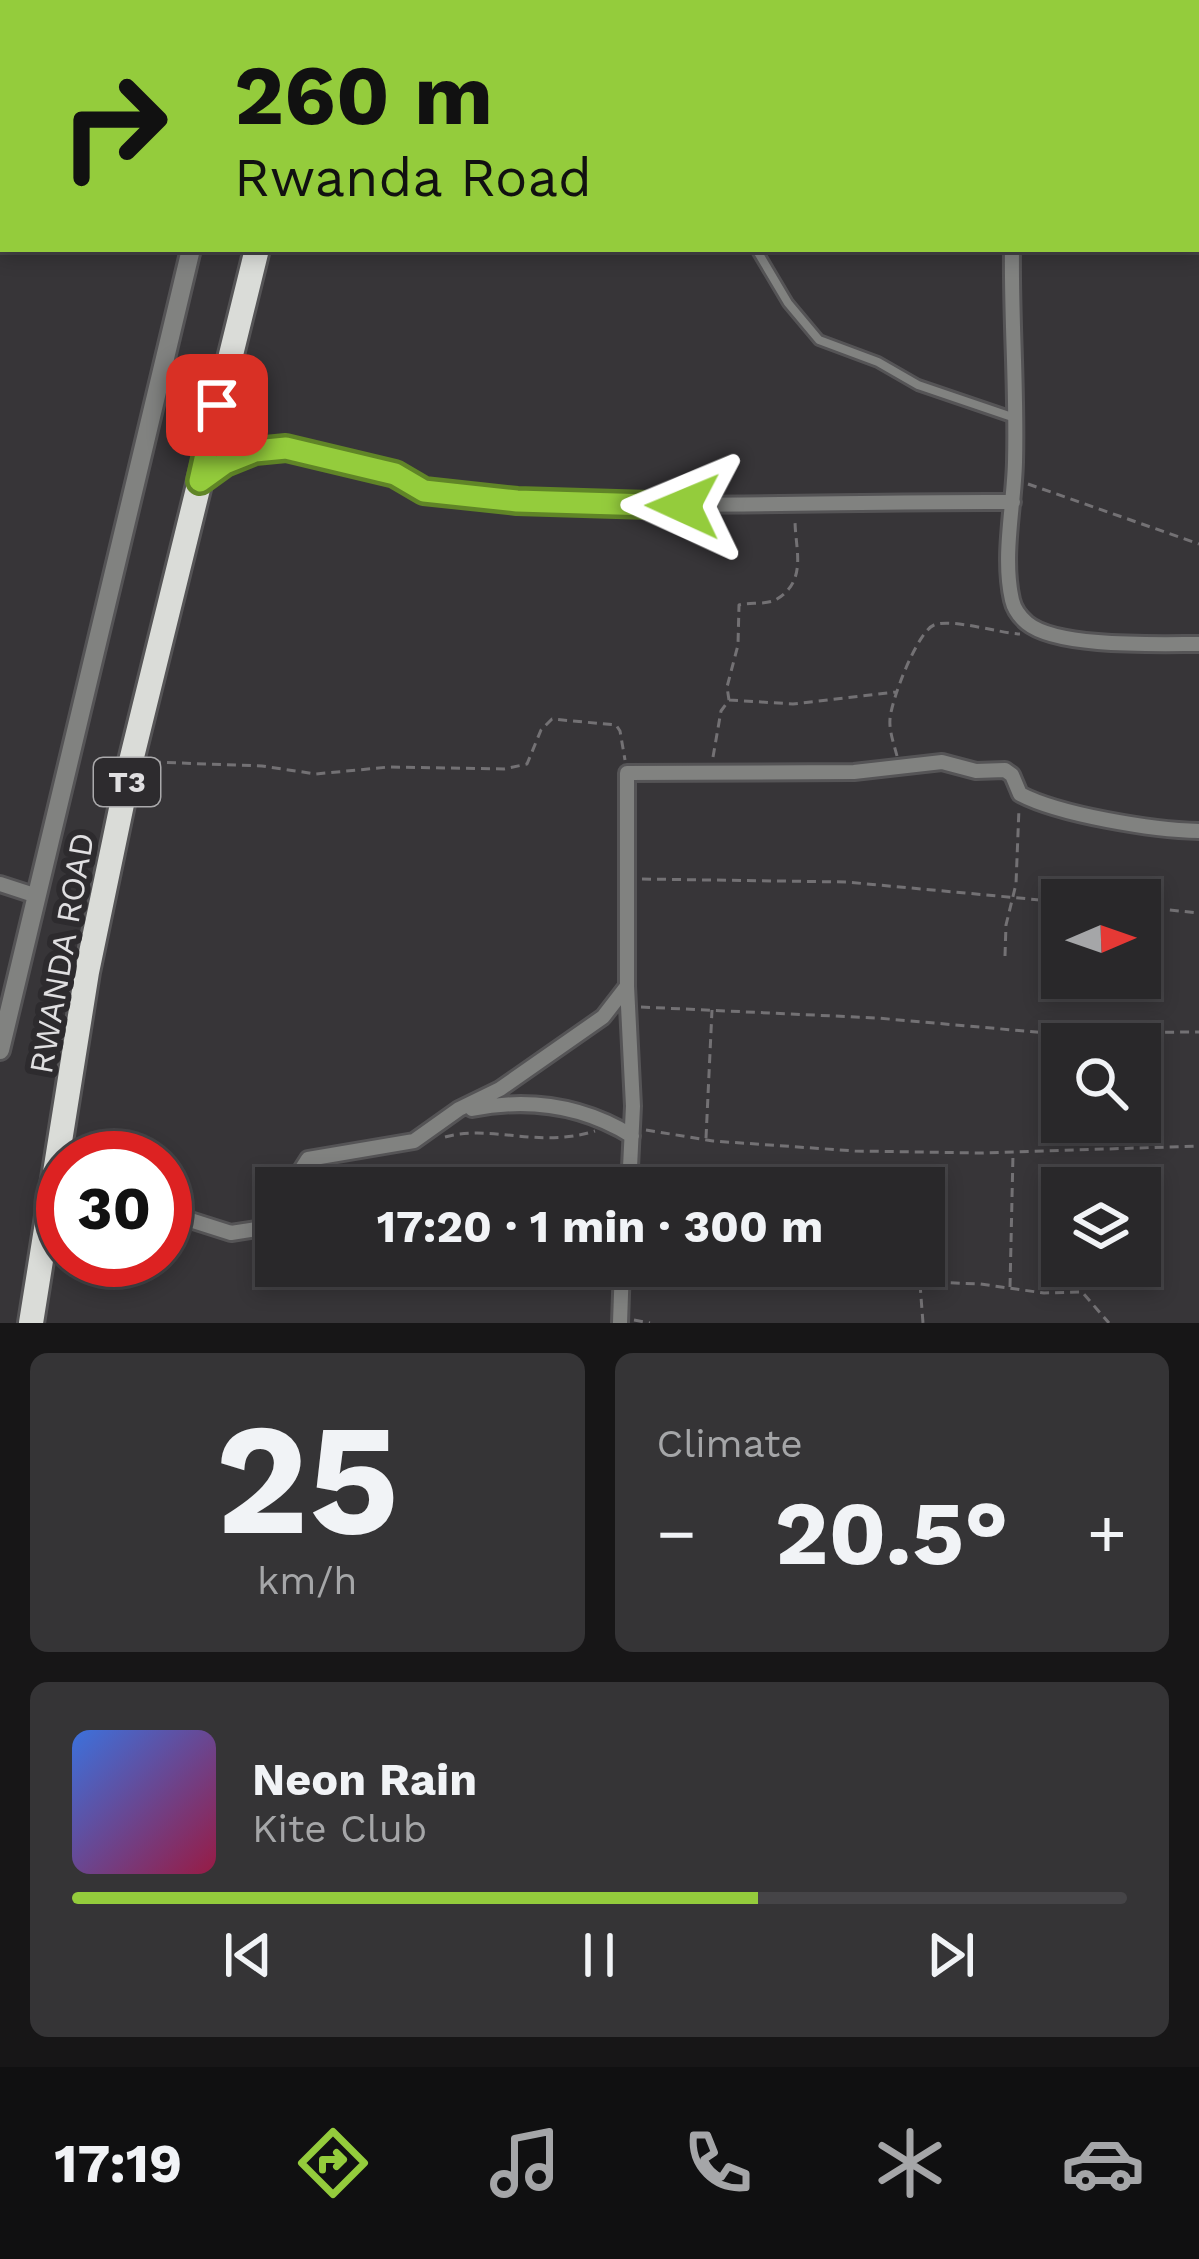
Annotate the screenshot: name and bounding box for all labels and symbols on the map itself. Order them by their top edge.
pin [166,354,268,456]
position arrow [620,443,746,569]
road number: T3 [94,758,160,806]
street label: RWANDA ROAD [21,829,102,1077]
north arrow [1041,879,1161,999]
speed limit sign: 30 [36,1131,192,1287]

